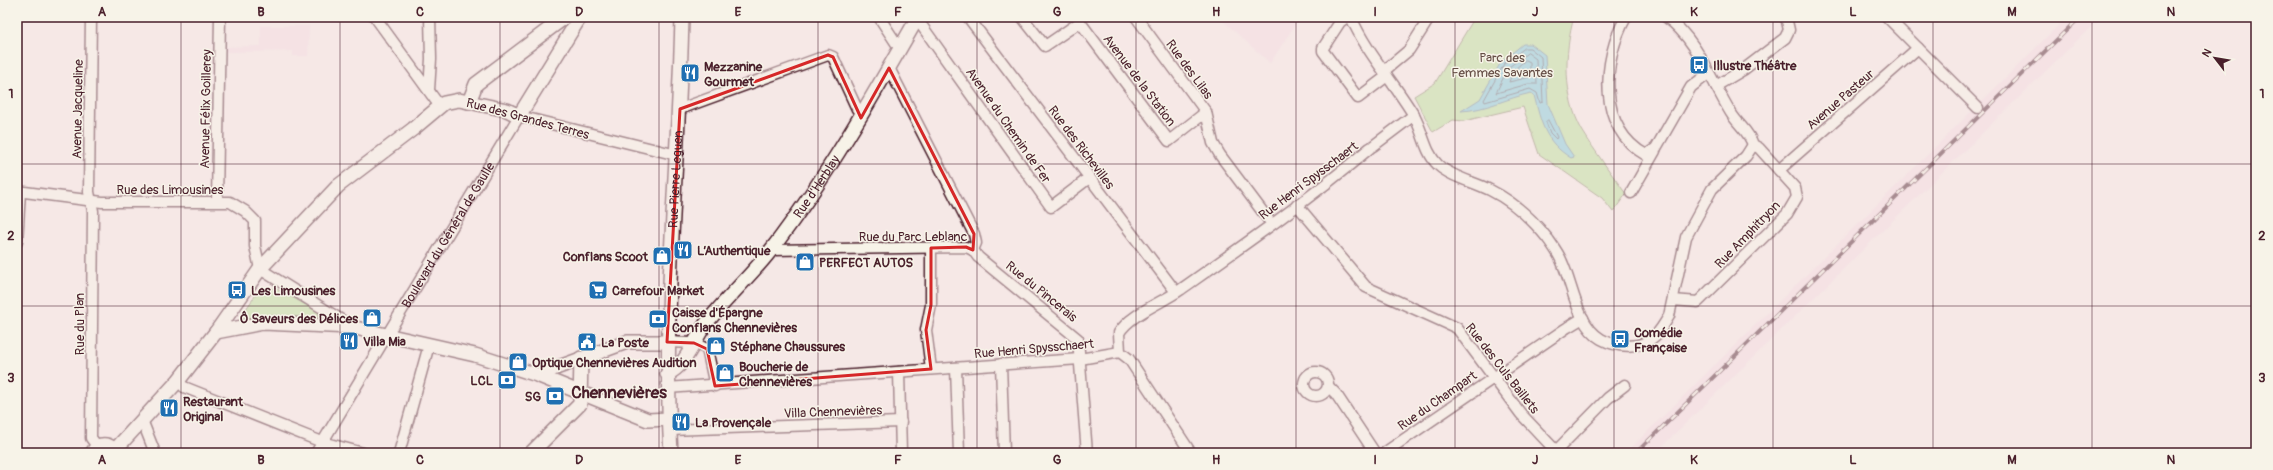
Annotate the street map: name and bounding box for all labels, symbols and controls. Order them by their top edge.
text: A [98,4,107,20]
text: B [257,4,265,20]
text: C [416,4,424,20]
text: D [575,4,583,20]
text: E [735,4,742,20]
text: F [894,4,902,20]
text: G [1053,4,1062,20]
text: H [1212,4,1220,20]
text: I [1373,4,1377,20]
text: J [1532,4,1538,20]
text: K [1690,4,1698,20]
text: L [1849,4,1857,20]
text: M [2007,4,2017,20]
text: N [2167,4,2176,20]
street label: Avenue de la Station [1099,32,1179,130]
street label: Rue des Lilas [1162,37,1216,103]
north arrow [2195,38,2235,78]
text: N [2199,46,2215,60]
street label: Avenue Félix Goillerey [197,49,215,169]
park label: Parc des Femmes Savantes [1451,50,1553,81]
bus stop icon: Illustre Théâtre [1688,54,1710,76]
street label: Avenue Jacqueline [69,58,87,159]
place label: Illustre Théâtre [1713,58,1797,74]
place label: Mezzanine Gourmet [704,59,763,90]
restaurant icon: Mezzanine Gourmet [679,62,701,84]
street label: Avenue du Chemin de Fer [962,65,1054,187]
street label: Avenue Pasteur [1804,66,1878,133]
text: 1 [8,86,14,102]
text: 1 [2259,86,2265,102]
street label: Rue des Grandes Terres [464,95,591,143]
street label: Rue des Richevilles [1045,103,1118,193]
street label: Rue Pierre Leguen [665,130,687,229]
street label: Rue Henri Spysschaert [1256,138,1362,223]
street label: Rue d'Herblay [790,152,844,221]
street label: Boulevard du Général de Gaulle [398,159,499,311]
street label: Rue des Limousines [117,182,224,198]
street label: Rue Amphitryon [1712,198,1784,272]
text: 2 [7,228,15,244]
text: 2 [2258,228,2266,244]
street label: Rue du Parc Leblanc [859,229,968,245]
restaurant icon: L’Authentique [672,239,694,261]
place label: L’Authentique [697,243,771,259]
shop icon: Conflans Scoot [651,245,673,267]
place label: Conflans Scoot [563,249,649,265]
shop icon: PERFECT AUTOS [794,251,816,273]
place label: PERFECT AUTOS [819,255,914,271]
street label: Rue du Pincerais [1002,258,1081,326]
bus stop icon: Les Limousines [226,279,248,301]
supermarket icon: Carrefour Market [587,279,609,301]
place label: Les Limousines [251,283,336,299]
place label: Carrefour Market [612,283,705,299]
street label: Rue du Plan [72,293,88,355]
place label: Caisse d'Épargne Conflans Chennevières [672,305,797,336]
shop icon: Ô Saveurs des Délices [361,307,383,329]
bank icon: Caisse d'Épargne Conflans Chennevières [647,308,669,330]
place label: Ô Saveurs des Délices [240,310,358,327]
street label: Rue des Culs Baillets [1462,320,1543,417]
place label: Comédie Française [1634,325,1687,356]
bus stop icon: Comédie Française [1609,328,1631,350]
restaurant icon: Villa Mia [338,330,360,352]
public building icon: La Poste [576,331,598,353]
place label: Villa Mia [363,334,406,350]
place label: La Poste [601,335,649,351]
shop icon: Stéphane Chaussures [705,335,727,357]
street label: Rue Henri Spysschaert [974,336,1095,362]
place label: Stéphane Chaussures [730,339,845,355]
shop icon: Optique Chennevières Audition [507,351,529,373]
place label: Optique Chennevières Audition [532,355,697,371]
place label: Boucherie de Chennevières [739,359,812,390]
shop icon: Boucherie de Chennevières [714,362,736,384]
street label: Rue du Champart [1395,367,1481,434]
bank icon: LCL [496,369,518,391]
text: 3 [7,370,15,386]
text: 3 [2258,370,2266,386]
place label: LCL [470,373,494,389]
district label: Chennevières [571,382,667,403]
bank icon: SG [544,385,566,407]
place label: SG [525,389,541,405]
place label: Restaurant Original [183,394,244,425]
restaurant icon: Restaurant Original [158,397,180,419]
street label: Villa Chennevières [784,402,883,422]
restaurant icon: La Provençale [670,411,692,433]
place label: La Provençale [695,415,772,431]
text: A [98,452,107,468]
text: B [257,452,265,468]
text: C [416,452,424,468]
text: D [575,452,583,468]
text: E [735,452,742,468]
text: F [894,452,902,468]
text: G [1053,452,1062,468]
text: H [1212,452,1220,468]
text: I [1373,452,1377,468]
text: J [1532,452,1538,468]
text: K [1690,452,1698,468]
text: L [1849,452,1857,468]
text: M [2007,452,2017,468]
text: N [2167,452,2176,468]

